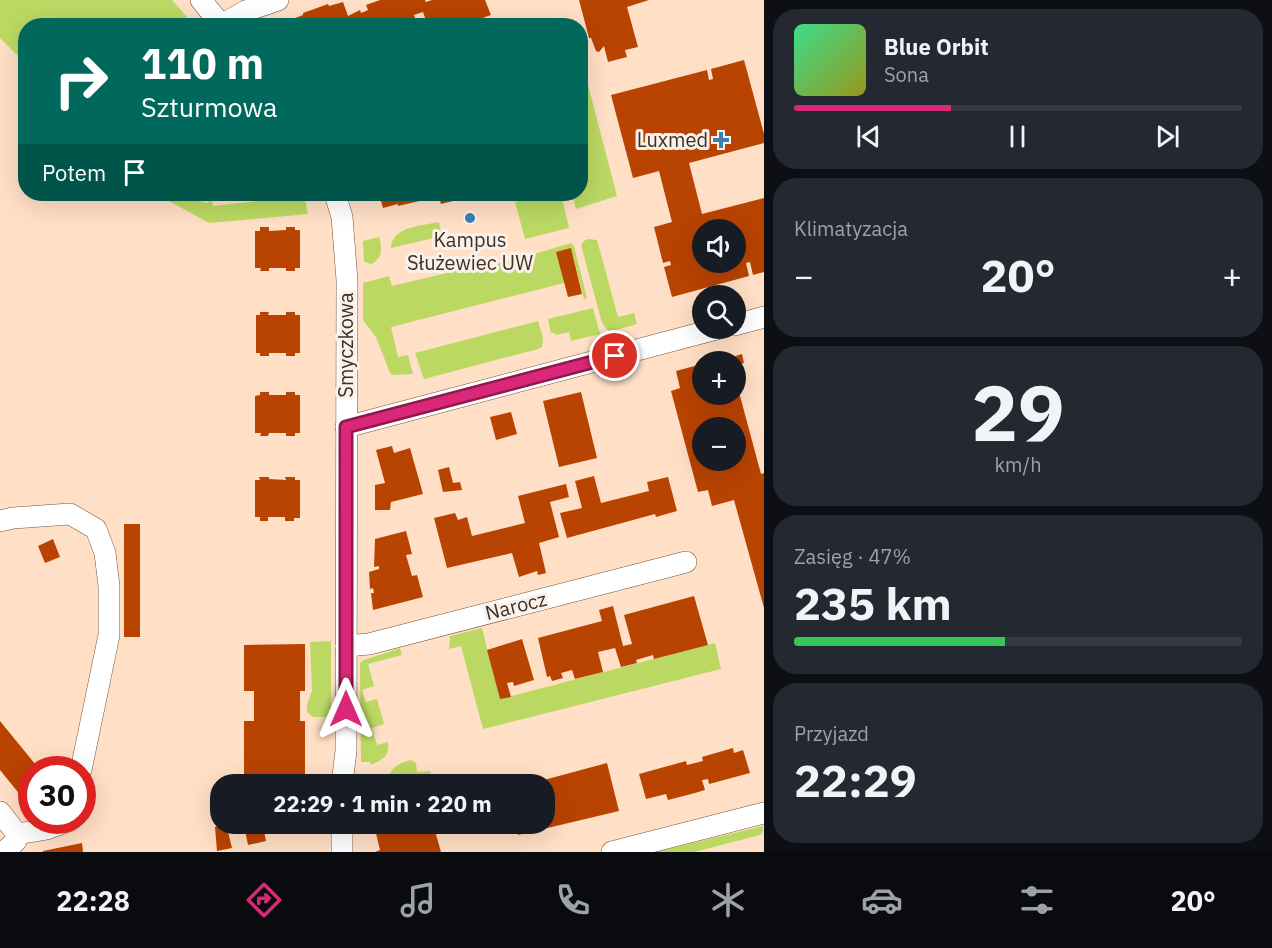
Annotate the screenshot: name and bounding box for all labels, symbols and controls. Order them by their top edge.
text: Blue Orbit [884,32,989,61]
text: 110 m [141,36,264,91]
icon: right [42,42,120,120]
text: Sona [884,61,929,88]
text: Szturmowa [141,89,277,124]
icon: previous [852,120,885,153]
icon: pause [1001,120,1034,153]
icon: next [1151,120,1184,153]
place label: Luxmed [637,126,708,153]
marker: Luxmed [712,131,730,149]
icon: arrive [118,156,151,189]
text: Potem [42,158,106,187]
marker: Kampus Służewiec UW [463,211,477,225]
text: Klimatyzacja [794,215,908,242]
map controls [692,219,746,471]
button: sound [692,219,746,273]
place label: Kampus Służewiec UW [407,226,533,276]
text: 20° [980,246,1056,304]
text: − [794,254,814,297]
text: + [1222,254,1242,297]
button: search [692,285,746,339]
street label: Smyczkowa [332,292,359,398]
pin [589,330,640,381]
icon: arrive [598,339,631,372]
button: + [692,351,746,405]
text: 29 [971,361,1065,462]
button: − [692,417,746,471]
text: km/h [994,451,1042,478]
text: Zasięg · 47% [794,543,911,570]
text: 235 km [794,574,952,632]
street label: Narocz [482,585,550,626]
position arrow [314,677,378,741]
text: Przyjazd [794,720,869,747]
text: 22:29 [794,751,917,809]
speed limit sign: 30 [18,756,96,834]
text: 22:29 · 1 min · 220 m [273,789,492,818]
icon: directions [243,879,285,921]
icon: music [397,879,439,921]
icon: phone [552,879,594,921]
icon: climate [707,879,749,921]
icon: car [861,879,903,921]
icon: filters [1016,879,1058,921]
text: 22:28 [56,883,130,918]
text: 20° [1171,883,1216,918]

